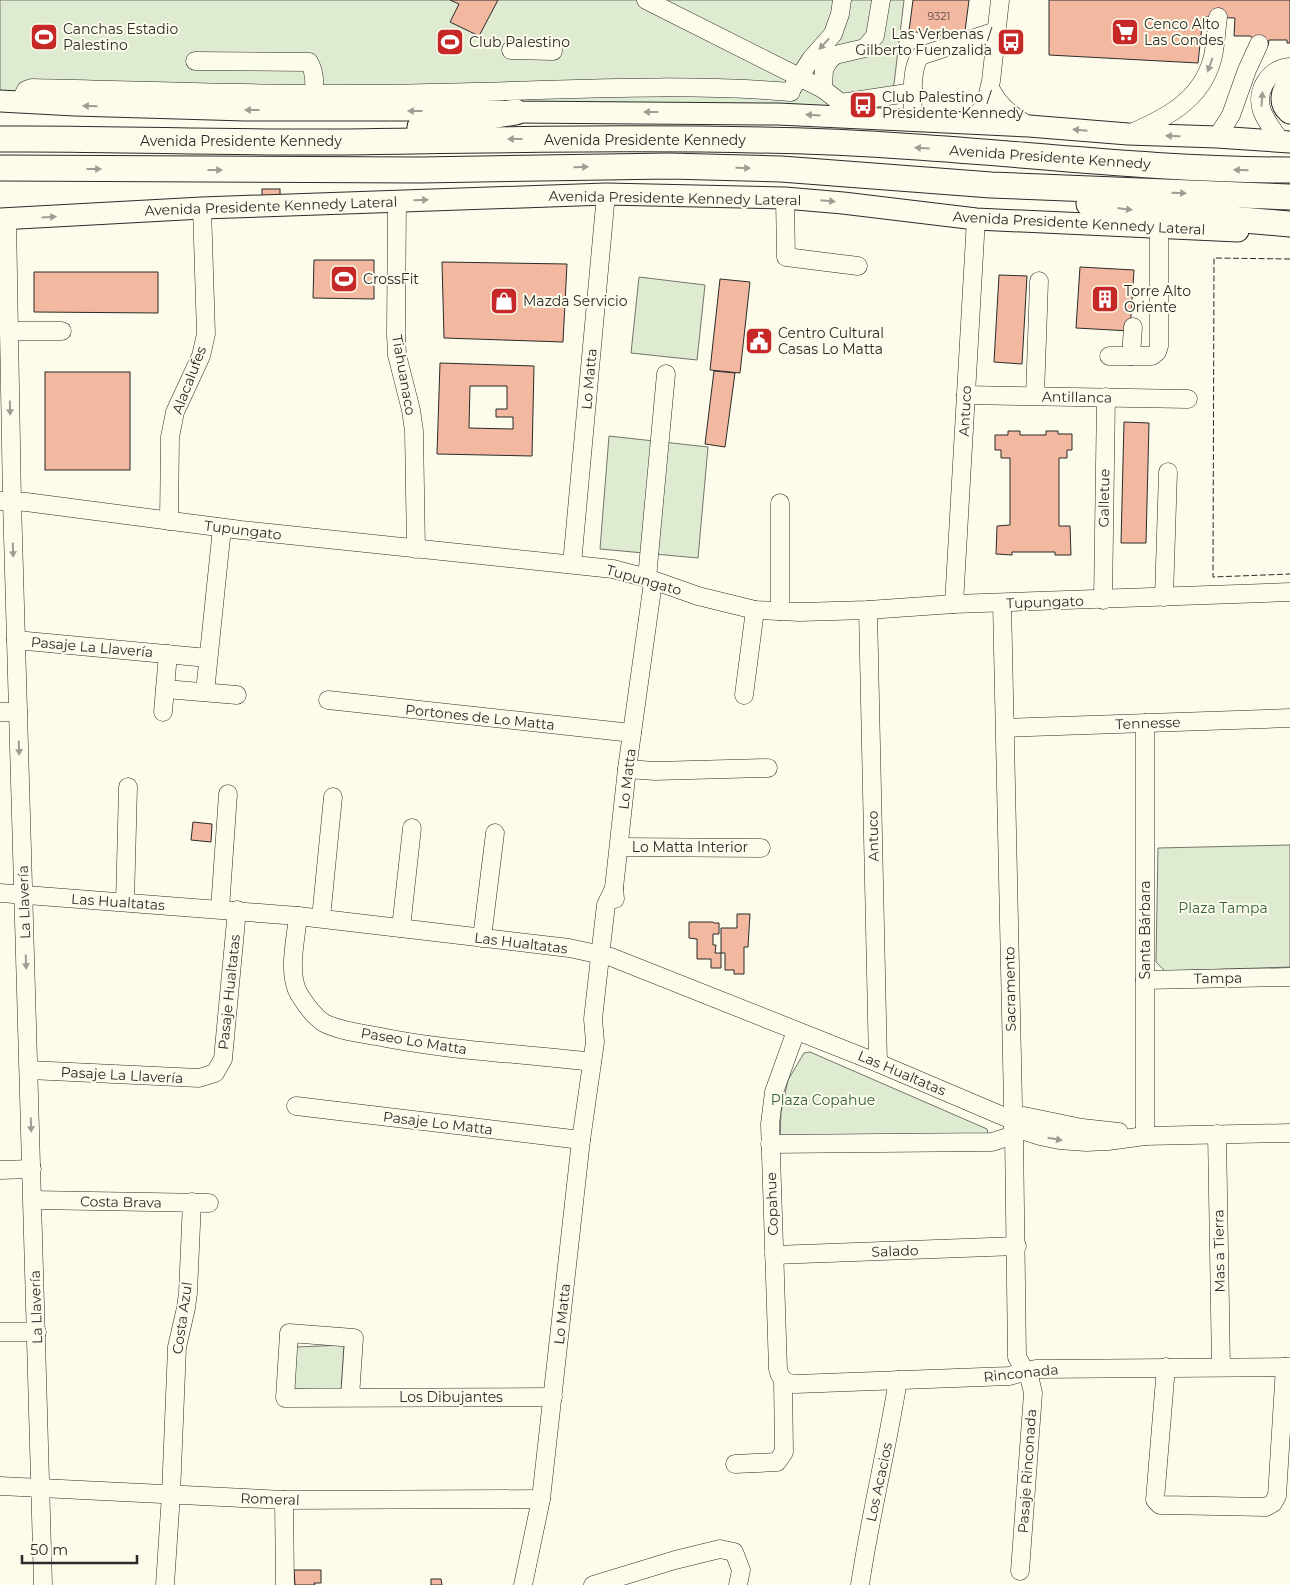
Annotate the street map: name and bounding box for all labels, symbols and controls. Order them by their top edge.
house number: 9321 [928,9,950,23]
place label: Cenco Alto Las Condes [1144,15,1224,49]
supermarket icon: Cenco Alto Las Condes [1110,17,1140,47]
place label: Canchas Estadio Palestino [63,20,179,54]
sports icon: Canchas Estadio Palestino [29,22,59,52]
place label: Las Verbenas / Gilberto Fuenzalida [855,25,993,59]
sports icon: Club Palestino [435,27,465,57]
bus stop icon: Las Verbenas / Gilberto Fuenzalida [996,27,1026,57]
place label: Club Palestino [469,33,570,51]
one-way arrow [818,37,830,49]
one-way arrow [1206,58,1214,73]
place label: Club Palestino / Presidente Kennedy [882,88,1024,122]
bus stop icon: Club Palestino / Presidente Kennedy [848,90,878,120]
one-way arrow [1258,91,1266,107]
one-way arrow [81,102,97,110]
one-way arrow [244,106,260,114]
one-way arrow [406,107,422,115]
one-way arrow [643,108,659,116]
one-way arrow [805,111,821,119]
one-way arrow [1072,126,1088,134]
street label: Avenida Presidente Kennedy [544,131,746,149]
one-way arrow [1165,131,1181,139]
street label: Avenida Presidente Kennedy [140,132,342,150]
one-way arrow [506,135,522,143]
street label: Avenida Presidente Kennedy [949,141,1152,173]
one-way arrow [914,143,930,151]
one-way arrow [573,163,589,171]
one-way arrow [735,164,751,172]
one-way arrow [86,165,102,173]
one-way arrow [1233,165,1249,173]
one-way arrow [207,166,223,174]
street label: Avenida Presidente Kennedy Lateral [548,187,802,209]
one-way arrow [1172,189,1188,197]
street label: Avenida Presidente Kennedy Lateral [144,193,398,219]
one-way arrow [413,196,429,204]
one-way arrow [820,198,836,206]
one-way arrow [1117,205,1133,213]
street label: Avenida Presidente Kennedy Lateral [952,207,1206,239]
one-way arrow [41,212,57,220]
sports icon: CrossFit [329,264,359,294]
place label: CrossFit [363,270,419,288]
place label: Torre Alto Oriente [1124,282,1191,316]
building icon: Torre Alto Oriente [1090,284,1120,314]
shop icon: Mazda Servicio [489,286,519,316]
place label: Mazda Servicio [523,292,628,310]
place label: Centro Cultural Casas Lo Matta [778,324,884,358]
public building icon: Centro Cultural Casas Lo Matta [744,326,774,356]
street label: Tiahuanaco [388,333,420,417]
street label: Alacalufes [168,343,210,417]
street label: Lo Matta [577,348,601,410]
street label: Antuco [955,385,975,437]
street label: Antillanca [1042,387,1112,407]
one-way arrow [6,400,14,416]
street label: Galletue [1094,469,1114,527]
street label: Tupungato [203,516,283,544]
one-way arrow [10,542,18,558]
street label: Tupungato [604,561,684,599]
street label: Tupungato [1006,592,1084,612]
street label: Pasaje La Llavería [30,633,154,661]
street label: Portones de Lo Matta [404,700,556,734]
street label: Tennesse [1115,713,1181,733]
one-way arrow [16,740,24,756]
street label: Lo Matta [614,747,640,811]
street label: Antuco [864,810,882,862]
street label: Lo Matta Interior [632,838,749,856]
street label: La Llavería [14,865,34,939]
street label: Santa Bárbara [1136,881,1154,980]
street label: Las Hualtatas [71,890,166,914]
park label: Plaza Tampa [1178,899,1268,917]
street label: Las Hualtatas [473,928,569,958]
street label: Pasaje Hualtatas [214,933,244,1051]
street label: Sacramento [1000,946,1020,1032]
one-way arrow [22,955,30,971]
street label: Tampa [1194,969,1242,987]
street label: Paseo Lo Matta [360,1024,468,1058]
street label: Las Hualtatas [855,1046,949,1100]
street label: Pasaje La Llavería [60,1063,184,1087]
park label: Plaza Copahue [771,1091,875,1109]
street label: Pasaje Lo Matta [382,1107,494,1139]
one-way arrow [27,1117,35,1133]
one-way arrow [1047,1136,1063,1144]
street label: Copahue [762,1172,782,1236]
street label: Costa Brava [80,1192,162,1212]
street label: Mas a Tierra [1209,1209,1229,1293]
street label: Salado [871,1241,919,1261]
street label: La Llavería [26,1270,46,1344]
street label: Costa Azul [168,1281,196,1355]
street label: Lo Matta [550,1283,574,1345]
street label: Rinconada [983,1360,1059,1386]
street label: Los Dibujantes [399,1388,503,1406]
street label: Pasaje Rinconada [1014,1408,1040,1534]
street label: Los Acacios [862,1441,896,1523]
street label: Romeral [240,1489,300,1509]
scale bar [22,1532,138,1564]
text: 50 m [30,1540,68,1559]

